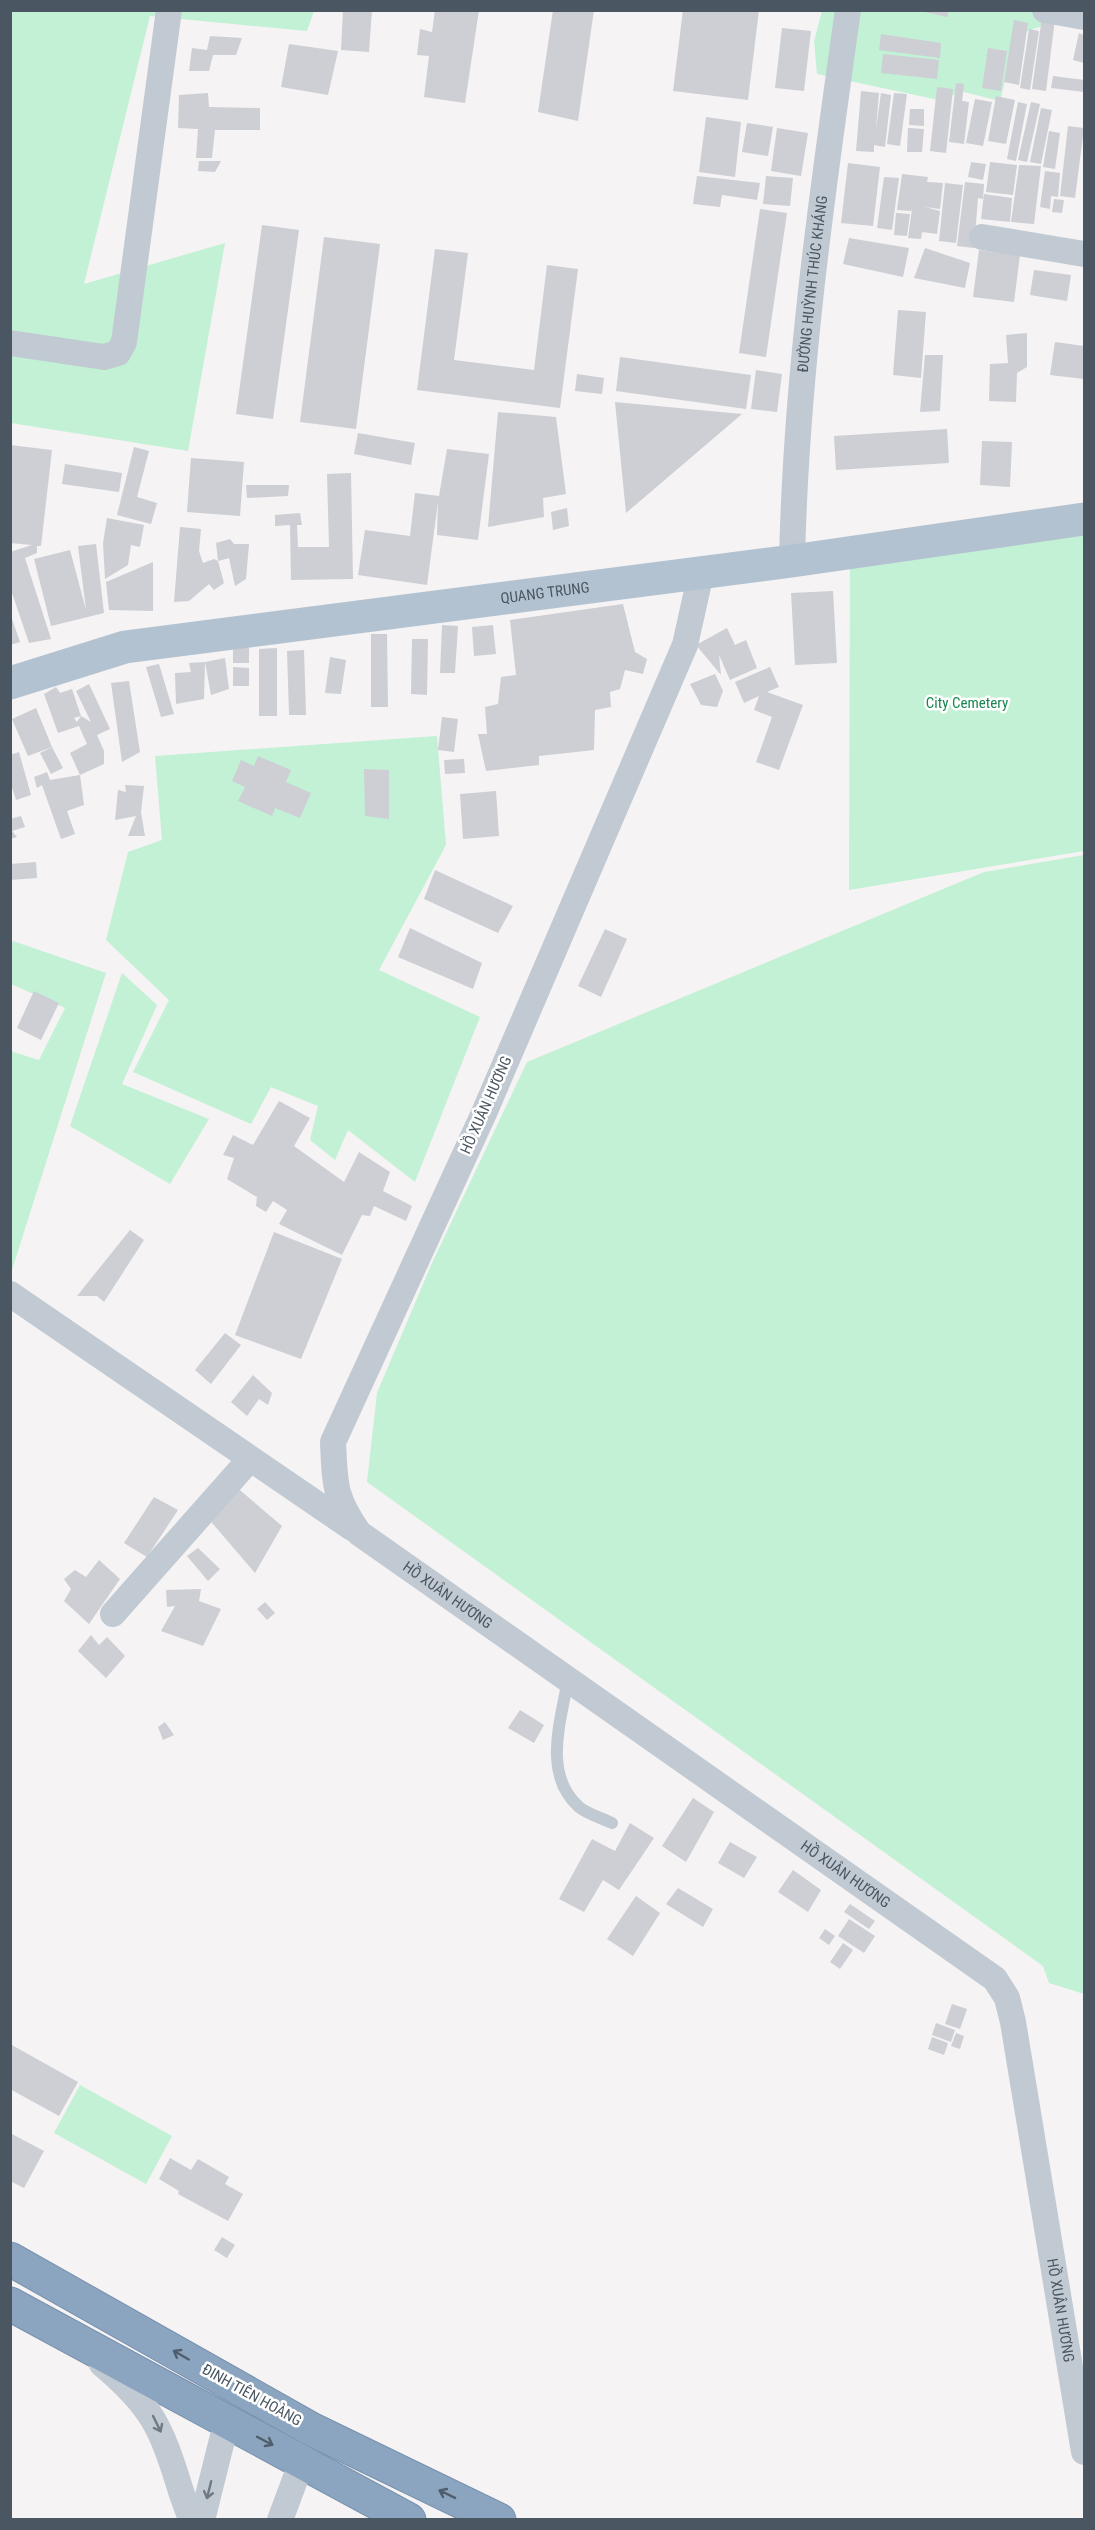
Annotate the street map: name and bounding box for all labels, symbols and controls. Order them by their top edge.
street label: ĐƯỜNG HUỲNH THÚC KHÁNG [794,194,831,373]
street label: QUANG TRUNG [499,578,591,608]
park label: City Cemetery [926,694,1008,712]
street label: HỒ XUÂN HƯƠNG [455,1053,516,1157]
street label: HỒ XUÂN HƯƠNG [399,1558,496,1633]
street label: HỒ XUÂN HƯƠNG [797,1837,894,1912]
street label: HỒ XUÂN HƯƠNG [1043,2257,1078,2364]
one-way arrow [173,2349,190,2361]
street label: ĐINH TIÊN HOÀNG [199,2360,305,2430]
one-way arrow [151,2415,163,2433]
one-way arrow [256,2436,274,2447]
one-way arrow [203,2481,215,2500]
one-way arrow [438,2488,456,2500]

